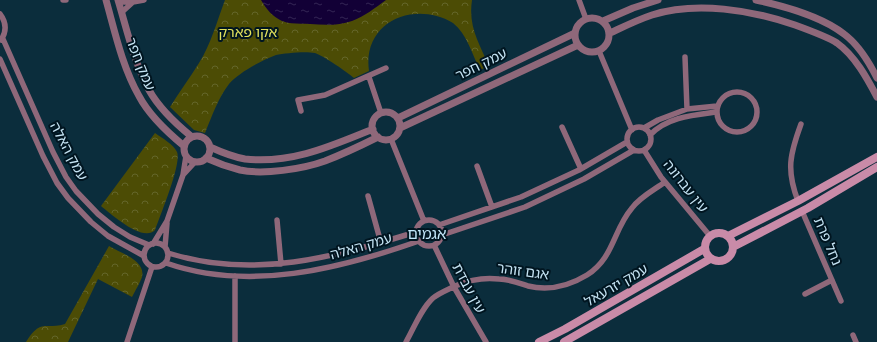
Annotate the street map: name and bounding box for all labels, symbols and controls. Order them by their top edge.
park label: אקו פארק [219,22,278,42]
street label: עמק חפר [121,35,161,93]
street label: עמק חפר [452,43,510,85]
street label: עמק האלה [45,118,93,184]
street label: עין עברונה [659,155,713,217]
street label: נחל פרת [809,214,847,268]
district label: אגמים [408,223,446,244]
street label: עמק האלה [328,228,394,264]
street label: אגם זוהר [496,257,550,285]
street label: עין עבדת [447,259,491,317]
street label: עמק יזרעאל [580,259,652,311]

